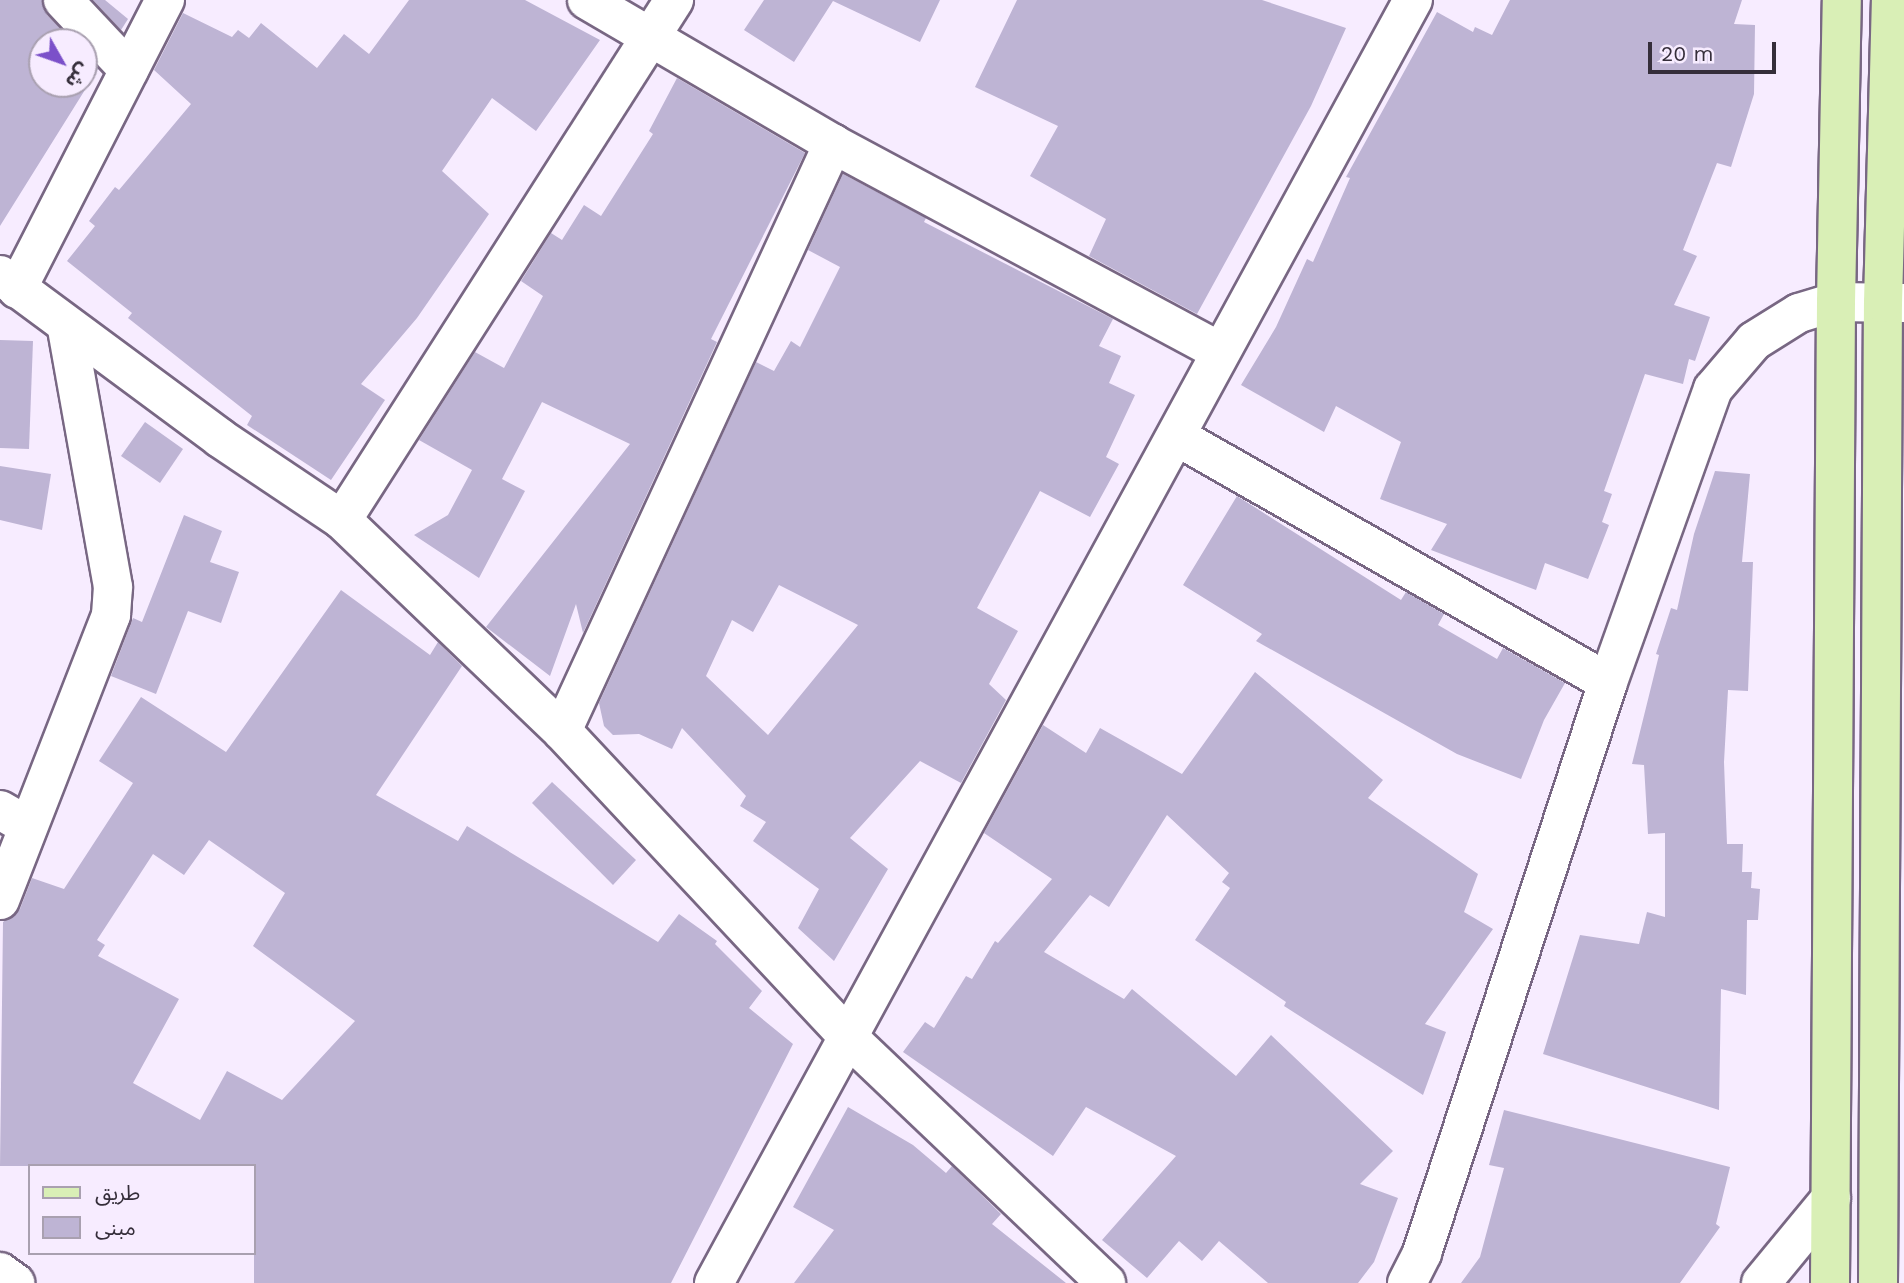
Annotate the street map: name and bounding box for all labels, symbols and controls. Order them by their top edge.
north arrow [28,28,98,98]
scale bar [1652,28,1780,72]
text: 20 m [1661,41,1713,66]
text: ش [61,58,95,93]
legend [28,1164,256,1255]
text: طريق [95,1180,140,1205]
text: مبنى [95,1215,136,1240]

